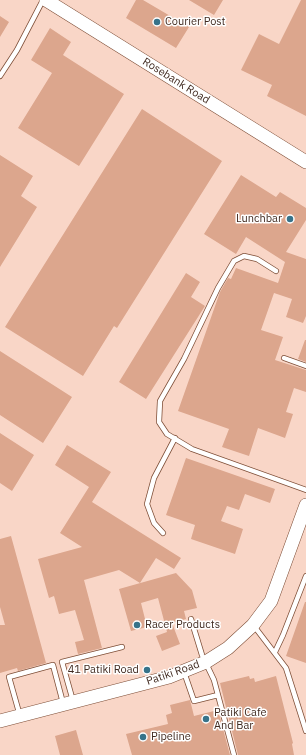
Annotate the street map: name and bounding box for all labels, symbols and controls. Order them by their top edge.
place label: Courier Post [165,15,225,29]
marker: Courier Post [152,17,162,27]
street label: Rosebank Road [140,55,212,107]
place label: Lunchbar [236,212,282,226]
marker: Lunchbar [285,214,295,224]
place label: Racer Products [145,618,220,632]
marker: Racer Products [132,620,142,630]
street label: Patiki Road [145,658,201,688]
place label: 41 Patiki Road [68,663,139,677]
marker: 41 Patiki Road [142,665,152,675]
place label: Patiki Cafe And Bar [214,706,266,732]
marker: Patiki Cafe And Bar [201,714,211,724]
place label: Pipeline [151,730,191,744]
marker: Pipeline [138,732,148,742]

